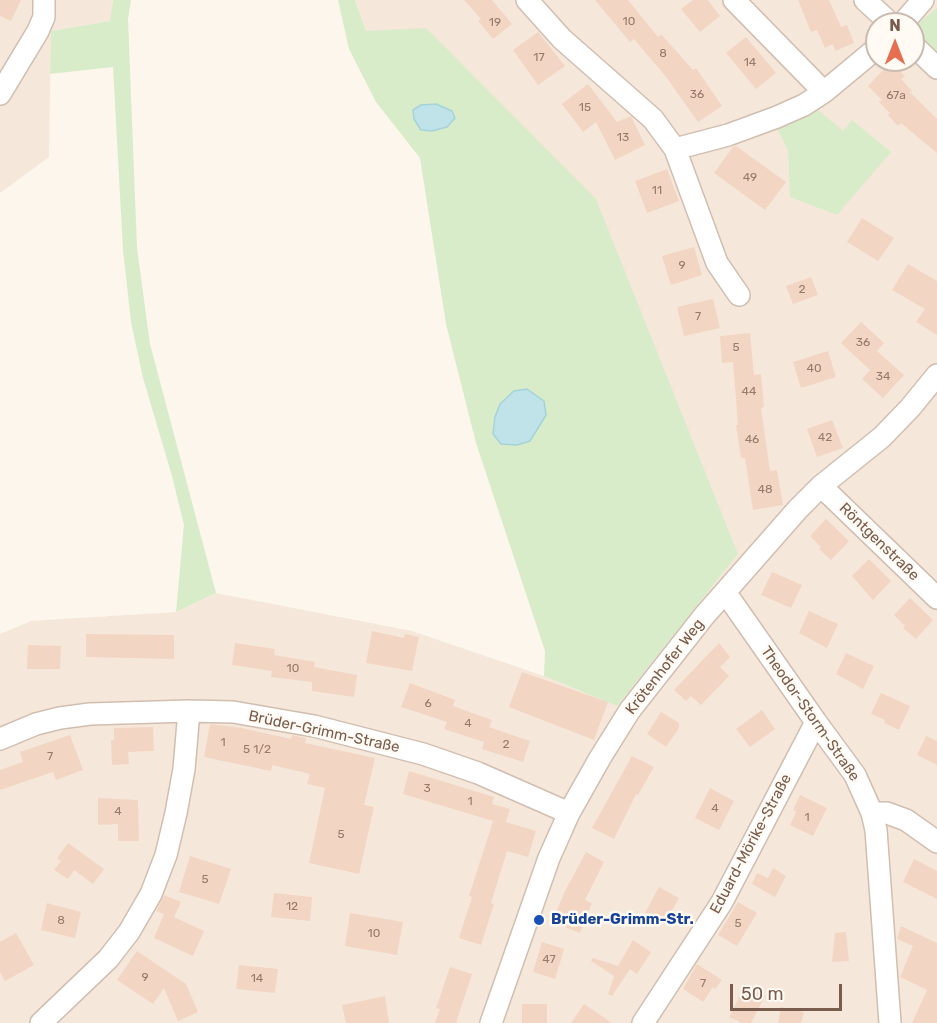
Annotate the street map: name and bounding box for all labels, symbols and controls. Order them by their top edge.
north arrow [865,12,925,72]
house number: 10 [623,15,635,29]
house number: 19 [489,16,501,30]
text: N [889,16,901,35]
house number: 8 [659,47,667,61]
house number: 17 [533,51,545,65]
house number: 14 [744,56,756,70]
house number: 36 [690,88,704,102]
house number: 67a [886,89,906,103]
house number: 15 [579,101,591,115]
house number: 13 [617,131,629,145]
house number: 49 [743,171,757,185]
house number: 11 [652,184,662,198]
house number: 9 [678,259,686,273]
house number: 2 [798,283,806,297]
house number: 7 [695,310,701,324]
house number: 36 [856,336,870,350]
house number: 5 [732,341,740,355]
house number: 40 [806,362,822,376]
house number: 34 [876,370,890,384]
house number: 44 [742,385,756,399]
house number: 42 [818,431,832,445]
house number: 46 [745,433,759,447]
house number: 48 [757,483,773,497]
street label: Röntgenstraße [835,499,923,585]
street label: Krötenhofer Weg [622,616,708,718]
street label: Theodor-Storm-Straße [757,643,863,785]
house number: 10 [287,662,299,676]
house number: 6 [424,697,432,711]
street label: Brüder-Grimm-Straße [247,707,401,757]
house number: 4 [464,717,472,731]
house number: 1 [220,736,226,750]
house number: 2 [502,738,510,752]
house number: 5 1/2 [243,743,271,757]
house number: 7 [47,750,53,764]
street label: Eduard-Mörike-Straße [706,771,796,917]
house number: 3 [423,782,431,796]
house number: 1 [467,795,473,809]
house number: 4 [711,802,719,816]
house number: 4 [114,805,122,819]
house number: 1 [804,811,810,825]
house number: 5 [337,828,345,842]
house number: 5 [201,873,209,887]
house number: 12 [286,900,298,914]
place label: Brüder-Grimm-Str. [551,911,694,929]
marker: Brüder-Grimm-Str. [532,913,546,927]
house number: 8 [57,914,65,928]
house number: 5 [734,917,742,931]
house number: 10 [368,927,380,941]
house number: 47 [542,953,556,967]
house number: 9 [141,971,149,985]
house number: 14 [251,972,263,986]
scale bar [733,972,846,1010]
house number: 7 [700,977,706,991]
text: 50 m [741,983,784,1005]

